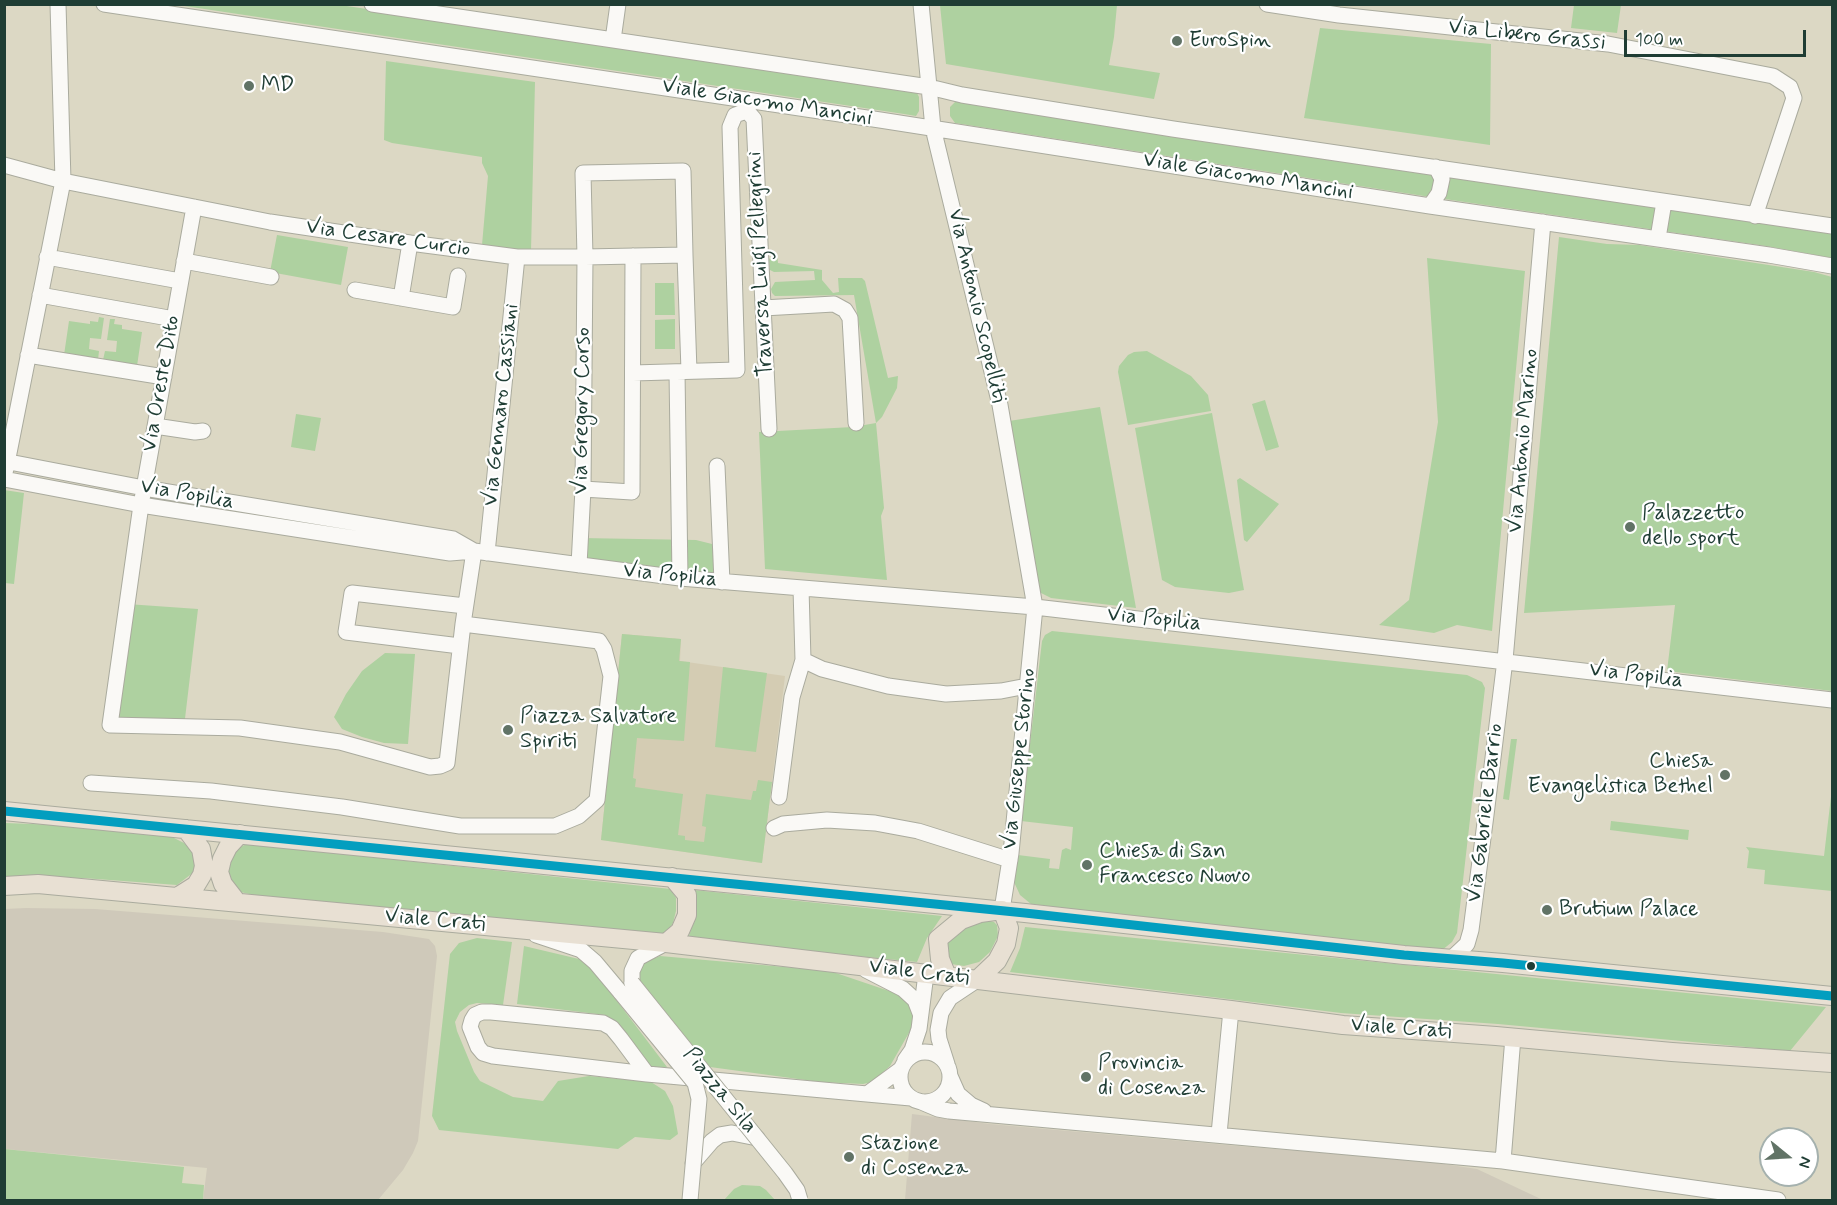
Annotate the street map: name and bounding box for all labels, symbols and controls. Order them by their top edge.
street label: Via Libero Grassi [1447,15,1607,57]
scale bar [1627,18,1808,56]
place label: EuroSpin [1189,28,1271,54]
text: 100 m [1635,28,1683,52]
marker: EuroSpin [1170,34,1184,48]
place label: MD [261,73,295,99]
street label: Viale Giacomo Mancini [660,73,874,133]
marker: MD [242,79,256,93]
street label: Viale Giacomo Mancini [1141,147,1355,207]
street label: Traversa Luigi Pellegrini [742,151,780,377]
street label: Via Antonio Scopelliti [941,207,1011,405]
street label: Via Cesare Curcio [304,214,472,264]
street label: Via Gennaro Cassiani [478,302,526,508]
street label: Via Oreste Dito [137,314,187,454]
street label: Via Gregory Corso [568,327,598,495]
street label: Via Antonio Marino [1503,348,1545,534]
street label: Via Popilia [138,474,236,516]
place label: Palazzetto dello sport [1642,501,1744,552]
marker: Palazzetto dello sport [1623,520,1637,534]
street label: Via Popilia [622,558,718,594]
street label: Via Popilia [1106,602,1202,638]
street label: Via Popilia [1587,657,1685,695]
street label: Via Giuseppe Storino [997,667,1043,851]
place label: Piazza Salvatore Spiriti [520,704,677,756]
street label: Via Gabriele Barrio [1462,722,1510,904]
marker: Piazza Salvatore Spiriti [501,723,515,737]
place label: Chiesa Evangelistica Bethel [1528,749,1713,800]
marker: Chiesa Evangelistica Bethel [1718,768,1732,782]
place label: Chiesa di San Francesco Nuovo [1099,839,1251,890]
marker: Chiesa di San Francesco Nuovo [1080,858,1094,872]
place label: Brutium Palace [1559,897,1698,923]
street label: Viale Crati [384,903,486,939]
marker: Brutium Palace [1540,903,1554,917]
street label: Viale Crati [867,954,971,992]
unlabelled marker [1525,960,1537,972]
street label: Viale Crati [1350,1012,1452,1046]
street label: Piazza Sila [676,1043,762,1139]
place label: Provincia di Cosenza [1098,1051,1205,1102]
marker: Provincia di Cosenza [1079,1070,1093,1084]
north arrow [1759,1127,1819,1187]
place label: Stazione di Cosenza [861,1131,968,1182]
marker: Stazione di Cosenza [842,1150,856,1164]
text: N [1793,1154,1816,1170]

